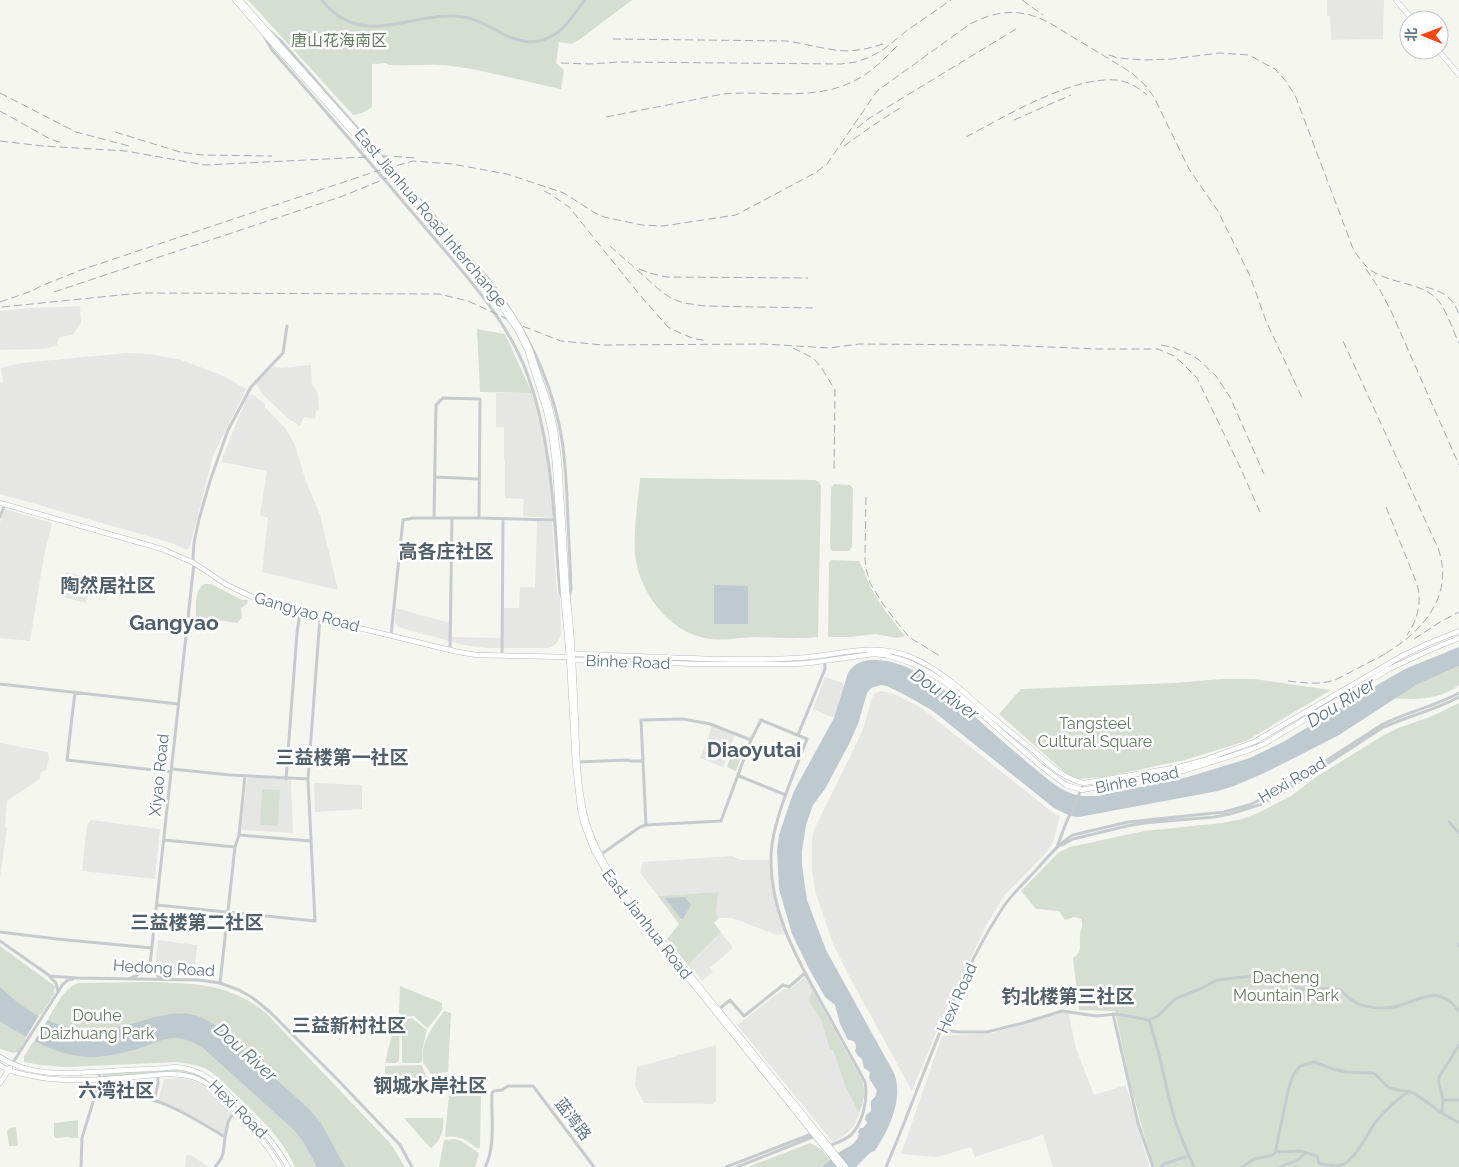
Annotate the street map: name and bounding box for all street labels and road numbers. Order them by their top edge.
street label: East Jianhua Road Interchange [351,125,511,311]
street label: Gangyao Road [252,588,362,636]
street label: Binhe Road [585,651,671,673]
street label: Xiyao Road [145,733,173,817]
street label: Hexi Road [1255,753,1329,807]
street label: Binhe Road [1094,763,1180,797]
street label: East Jianhua Road [598,865,696,983]
street label: Hedong Road [112,956,216,980]
street label: Hexi Road [933,960,981,1036]
street label: Hexi Road [205,1076,271,1142]
street label: 蓝湾路 [551,1094,595,1144]

